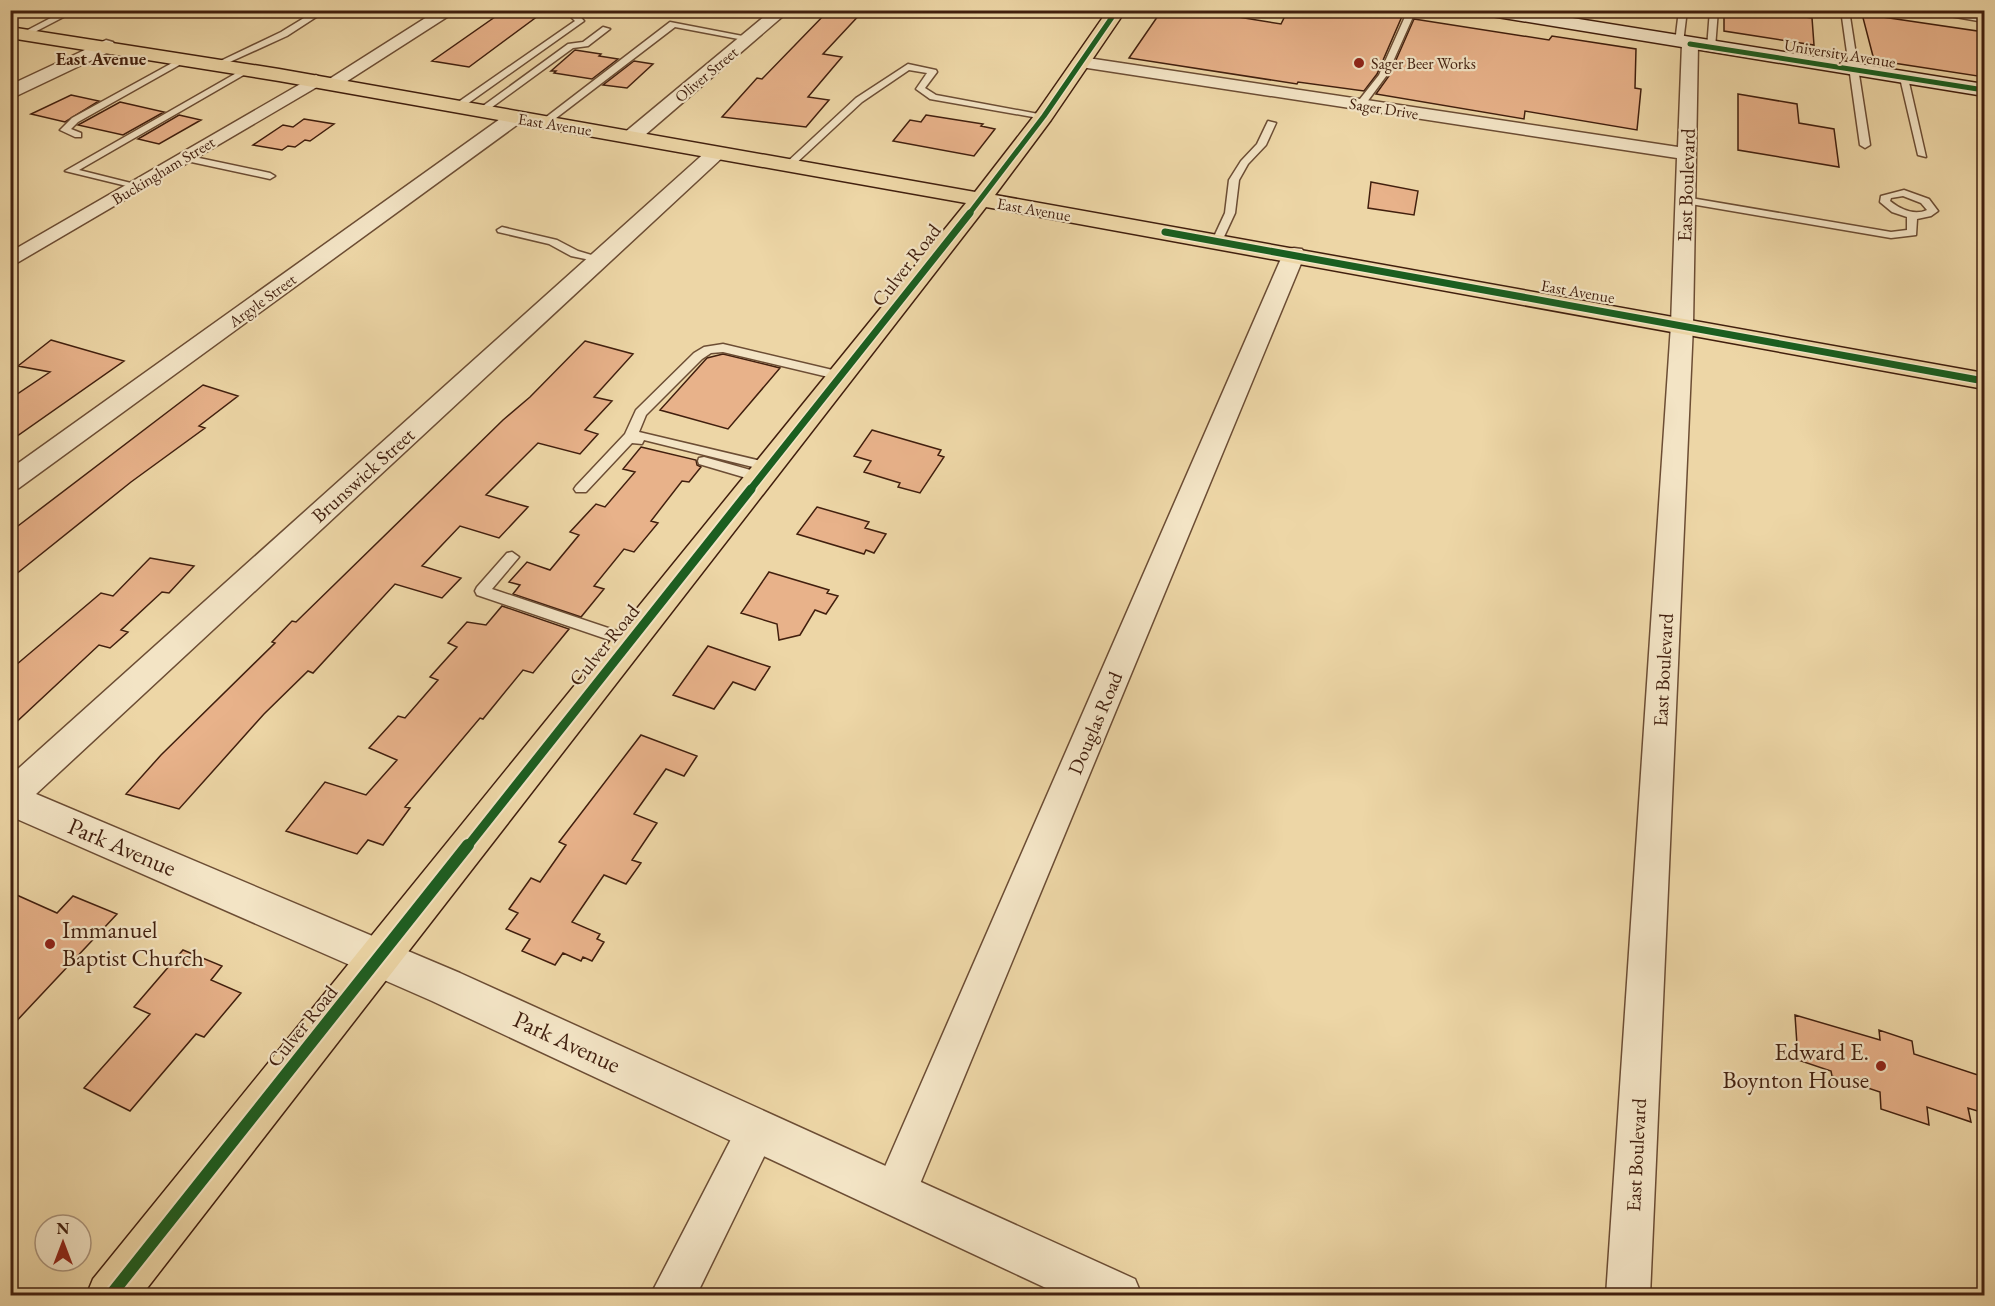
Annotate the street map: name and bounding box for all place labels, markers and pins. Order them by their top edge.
place label: Sager Beer Works [1371,53,1476,74]
marker: Sager Beer Works [1352,56,1366,70]
place label: Immanuel Baptist Church [62,914,204,973]
marker: Immanuel Baptist Church [43,937,57,951]
place label: Edward E. Boynton House [1722,1036,1869,1095]
marker: Edward E. Boynton House [1874,1059,1888,1073]

